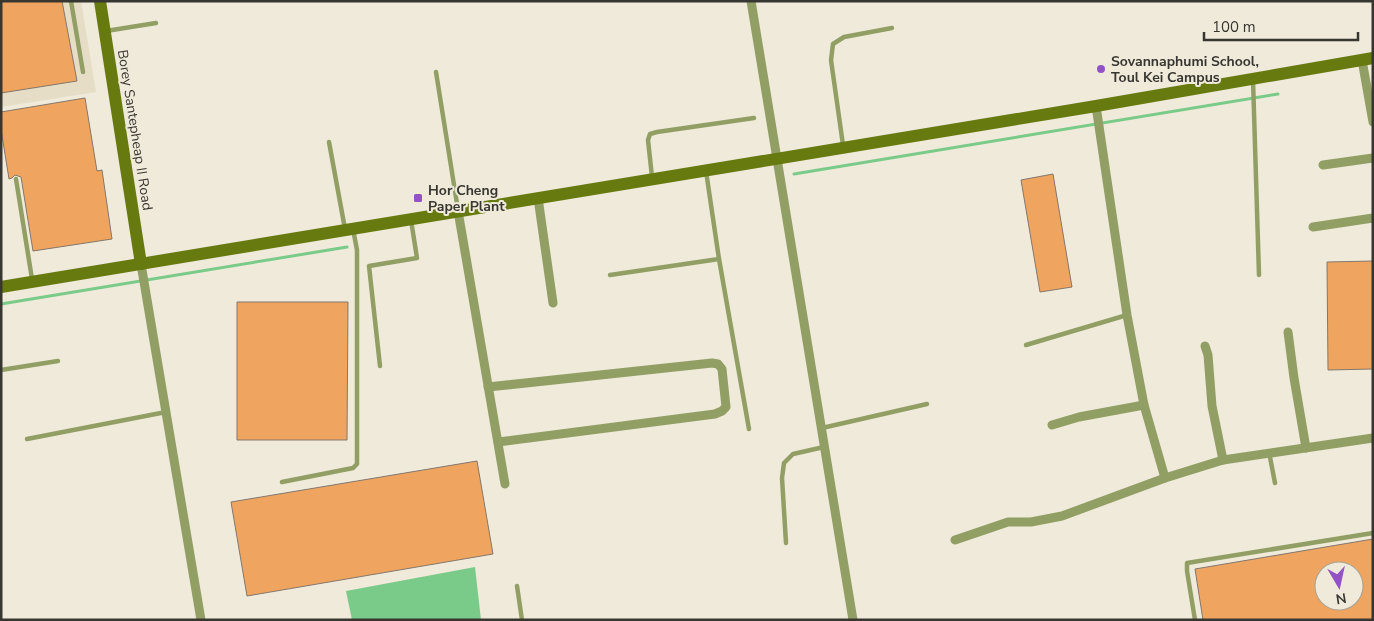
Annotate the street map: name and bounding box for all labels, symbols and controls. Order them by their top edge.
scale bar [1204,10,1358,42]
text: 100 m [1212,17,1256,37]
street label: Borey Santepheap II Road [113,48,157,212]
place label: Sovannaphumi School, Toul Kei Campus [1111,52,1259,87]
marker: Sovannaphumi School, Toul Kei Campus [1095,63,1107,75]
place label: Hor Cheng Paper Plant [428,181,505,216]
marker: Hor Cheng Paper Plant [412,192,424,204]
north arrow [1314,561,1364,611]
text: N [1334,588,1348,609]

